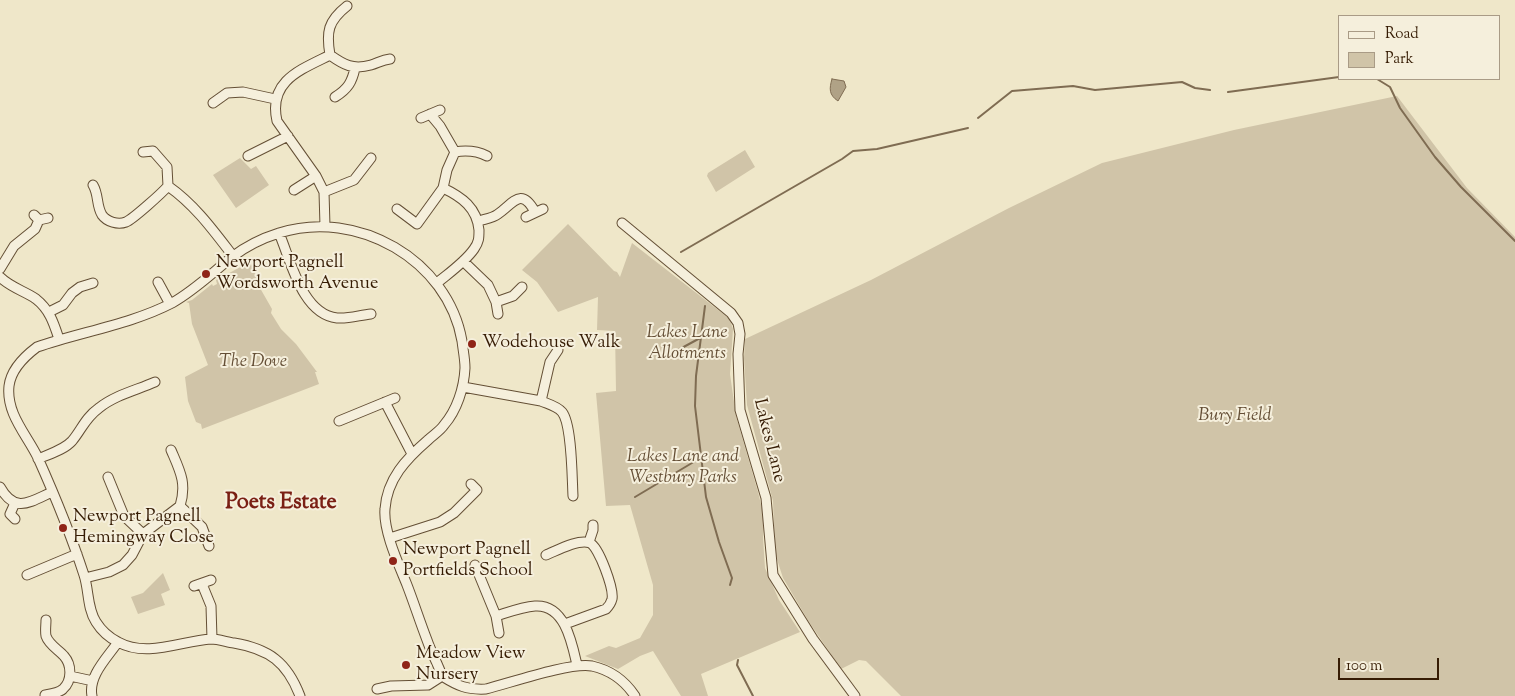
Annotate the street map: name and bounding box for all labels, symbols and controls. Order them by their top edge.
legend [1338,15,1500,80]
text: Road [1385,24,1419,45]
text: Park [1385,49,1414,70]
place label: Newport Pagnell Wordsworth Avenue [216,253,378,296]
marker: Newport Pagnell Wordsworth Avenue [200,268,212,280]
park label: Lakes Lane Allotments [646,323,728,366]
place label: Wodehouse Walk [482,333,621,355]
marker: Wodehouse Walk [466,338,478,350]
park label: The Dove [219,352,287,374]
street label: Lakes Lane [747,397,789,485]
park label: Bury Field [1198,406,1272,428]
park label: Lakes Lane and Westbury Parks [627,447,739,489]
district label: Poets Estate [225,491,337,517]
place label: Newport Pagnell Hemingway Close [73,507,214,550]
marker: Newport Pagnell Hemingway Close [57,522,69,534]
place label: Newport Pagnell Portfields School [403,540,533,582]
marker: Newport Pagnell Portfields School [387,555,399,567]
place label: Meadow View Nursery [416,644,525,686]
scale bar [1340,648,1441,680]
text: 100 m [1346,656,1382,677]
marker: Meadow View Nursery [400,659,412,671]

